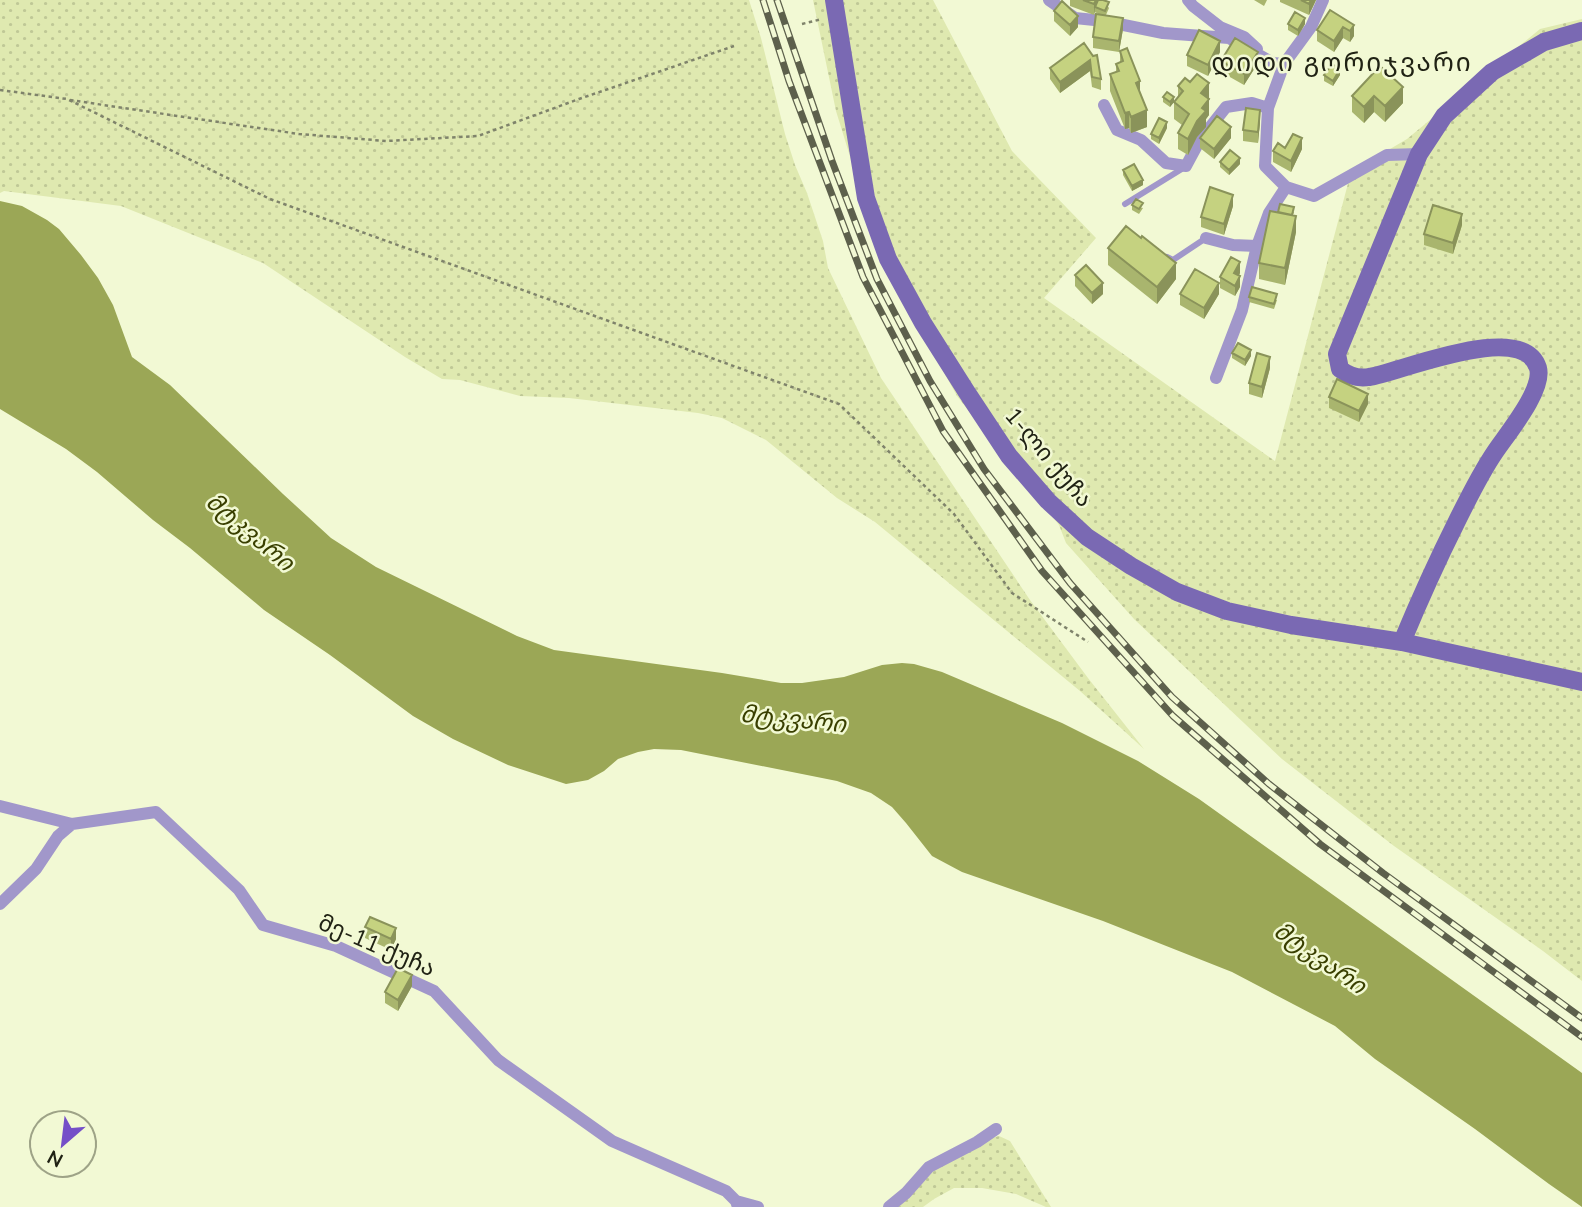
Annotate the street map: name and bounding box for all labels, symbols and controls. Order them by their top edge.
district label: დიდი გორიჯვარი [1211,45,1473,80]
street label: 1-ლი ქუჩა [998,401,1100,514]
water label: მტკვარი [199,486,302,579]
water label: მტკვარი [739,698,849,741]
street label: მე-11 ქუჩა [314,907,440,984]
water label: მტკვარი [1267,915,1374,1002]
north arrow [28,1109,98,1179]
text: N [43,1143,68,1173]

